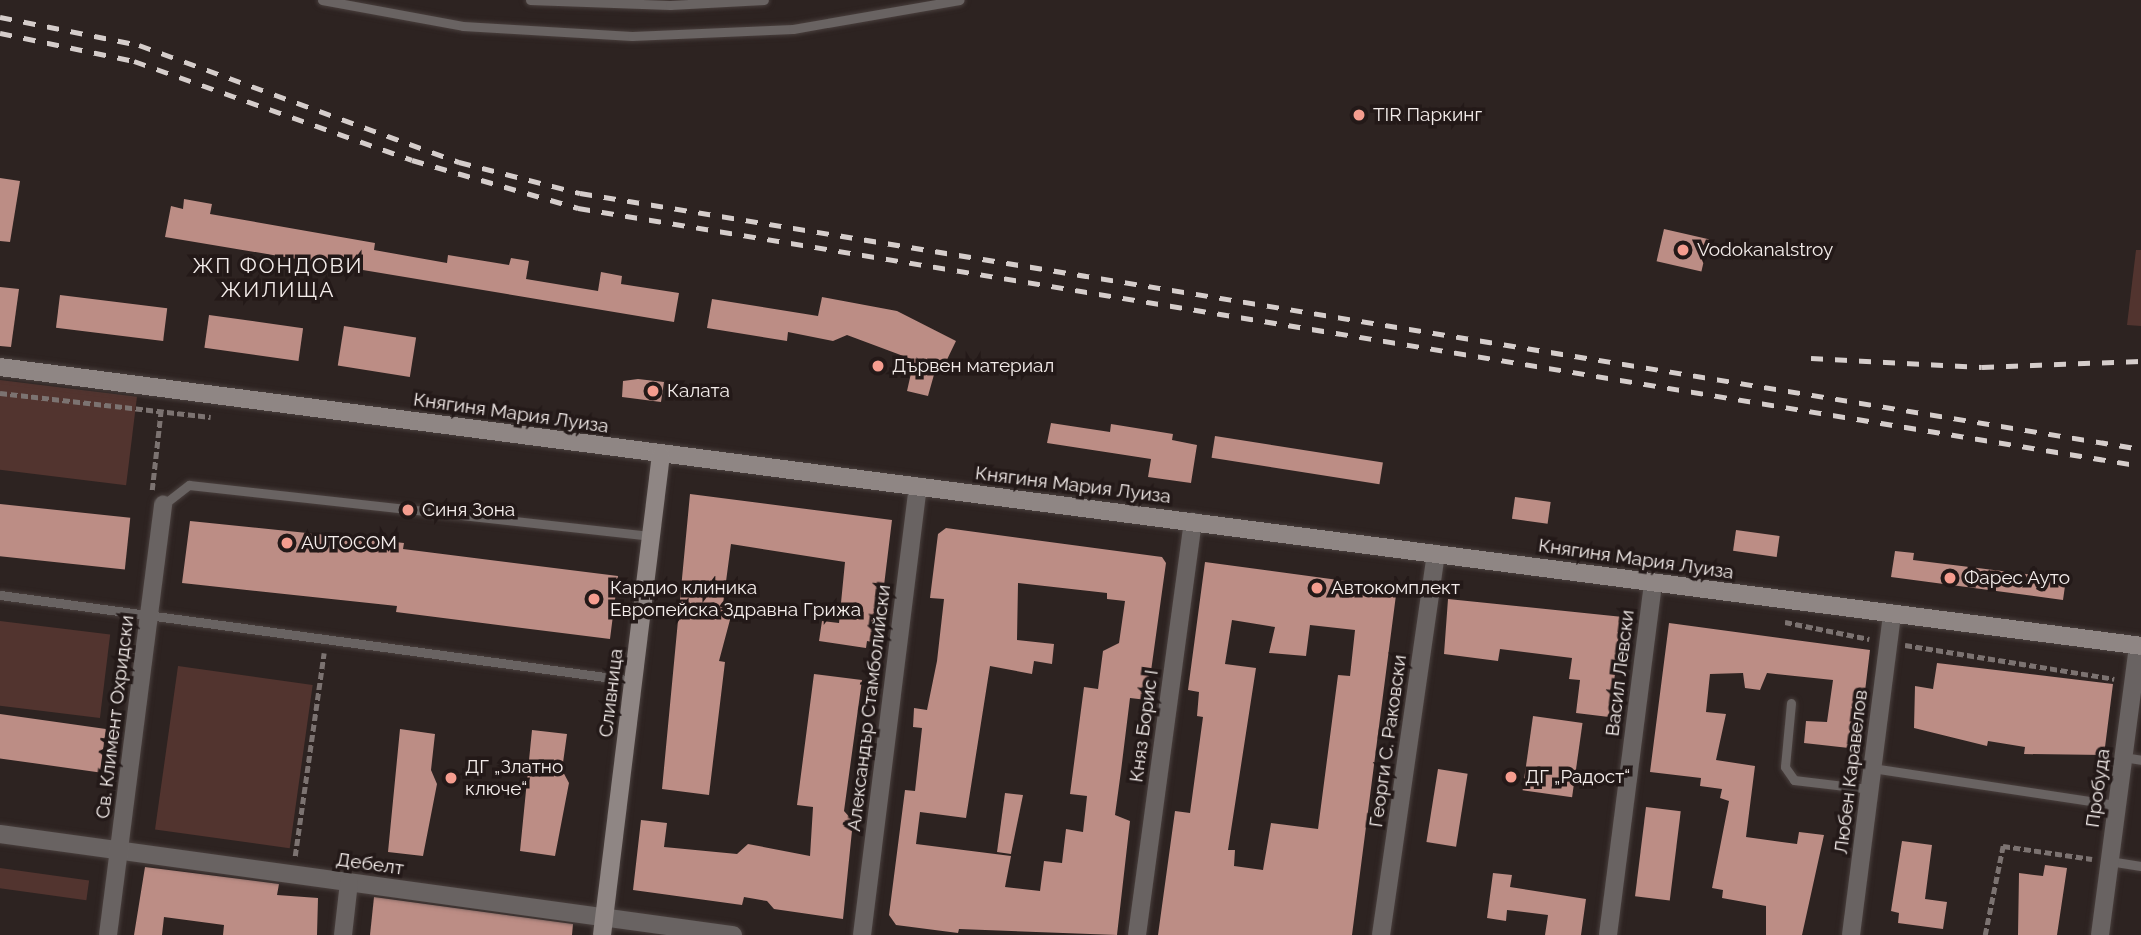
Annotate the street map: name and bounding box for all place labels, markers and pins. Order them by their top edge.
place label: TIR Паркинг [1373,104,1482,126]
marker: TIR Паркинг [1351,107,1367,123]
place label: Vodokanalstroy [1697,239,1833,261]
marker: Vodokanalstroy [1675,242,1691,258]
place label: Дървен материал [892,355,1054,377]
marker: Дървен материал [870,358,886,374]
place label: Калата [667,380,730,402]
marker: Калата [645,383,661,399]
place label: Синя Зона [422,499,515,521]
marker: Синя Зона [400,502,416,518]
place label: AUTOCOM [301,532,397,554]
marker: AUTOCOM [279,535,295,551]
place label: Фарес Ауто [1964,567,2071,589]
marker: Фарес Ауто [1942,570,1958,586]
place label: Кардио клиника Европейска Здравна Грижа [610,577,861,621]
place label: Автокомплект [1331,577,1460,599]
marker: Автокомплект [1309,580,1325,596]
marker: Кардио клиника Европейска Здравна Грижа [584,589,604,609]
place label: ДГ „Златно ключе“ [465,756,563,800]
place label: ДГ „Радост“ [1525,766,1630,788]
marker: ДГ „Радост“ [1503,769,1519,785]
marker: ДГ „Златно ключе“ [443,770,459,786]

